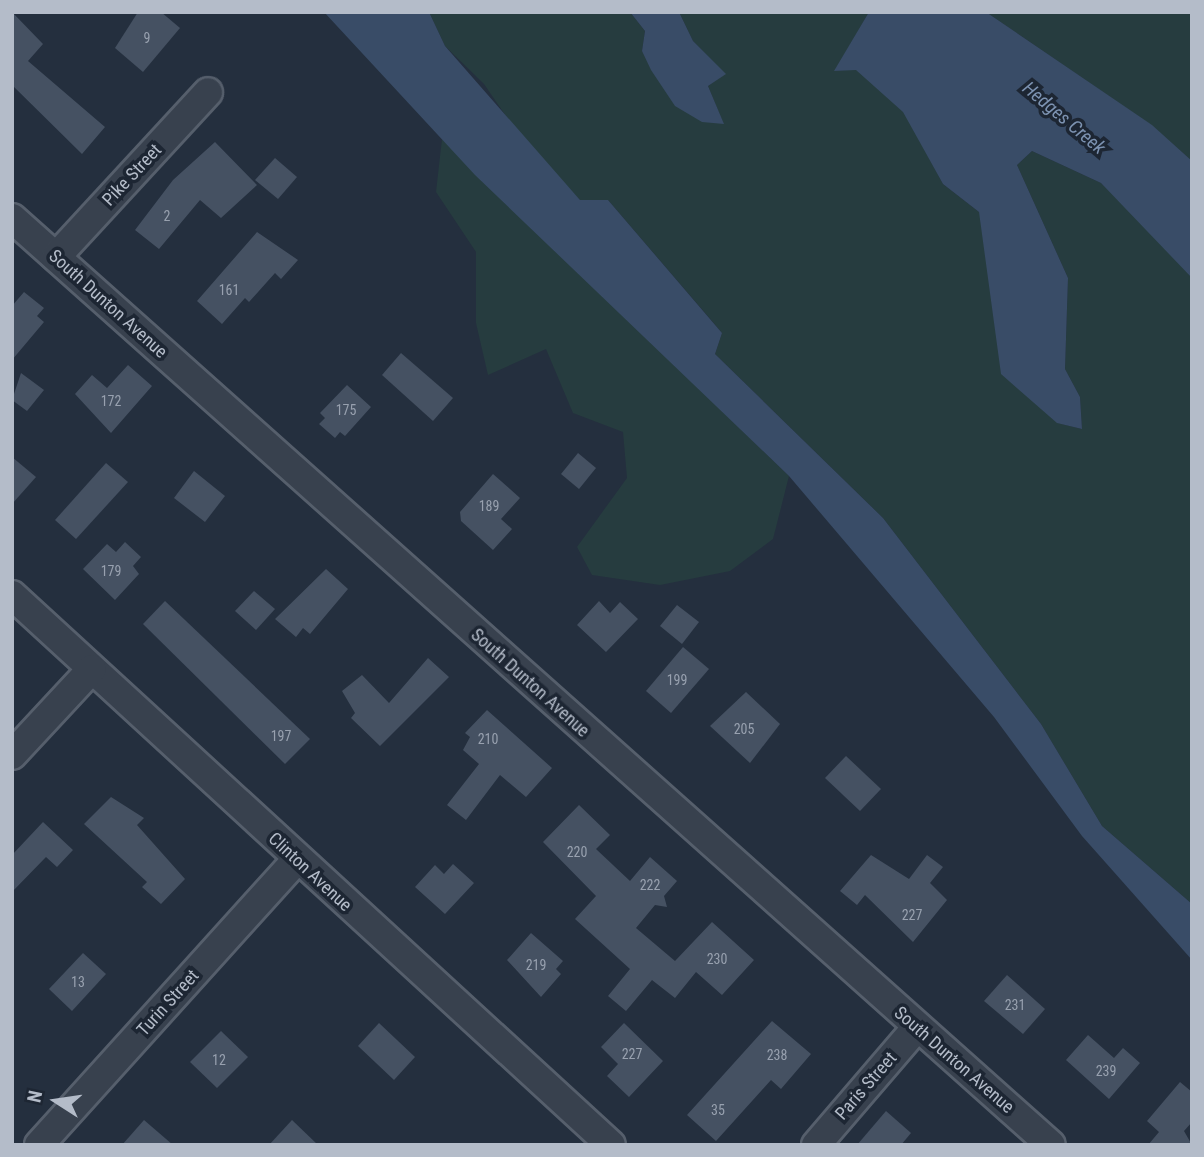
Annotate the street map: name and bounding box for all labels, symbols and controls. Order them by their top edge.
house number: 9 [144,30,150,46]
water label: Hedges Creek [1018,77,1110,159]
street label: Pike Street [98,140,166,210]
house number: 2 [164,208,170,224]
street label: South Dunton Avenue [44,245,172,363]
house number: 161 [219,282,239,298]
house number: 172 [101,393,121,409]
house number: 175 [336,402,356,418]
house number: 189 [479,498,499,514]
house number: 179 [101,563,121,579]
street label: South Dunton Avenue [466,624,594,742]
house number: 199 [667,672,687,688]
house number: 205 [734,721,754,737]
house number: 197 [271,728,291,744]
house number: 210 [478,731,498,747]
street label: Clinton Avenue [264,828,356,916]
house number: 220 [567,844,587,860]
house number: 222 [640,877,660,893]
house number: 227 [902,907,922,923]
house number: 230 [707,951,727,967]
house number: 219 [526,957,546,973]
street label: Turin Street [133,965,203,1041]
house number: 13 [71,974,85,990]
house number: 231 [1005,997,1025,1013]
street label: South Dunton Avenue [890,1002,1018,1118]
house number: 227 [622,1046,642,1062]
house number: 238 [767,1047,787,1063]
street label: Paris Street [831,1048,901,1124]
house number: 12 [212,1052,226,1068]
house number: 239 [1096,1063,1116,1079]
north arrow [21,1066,91,1136]
text: N [23,1088,47,1105]
house number: 35 [711,1102,725,1118]

